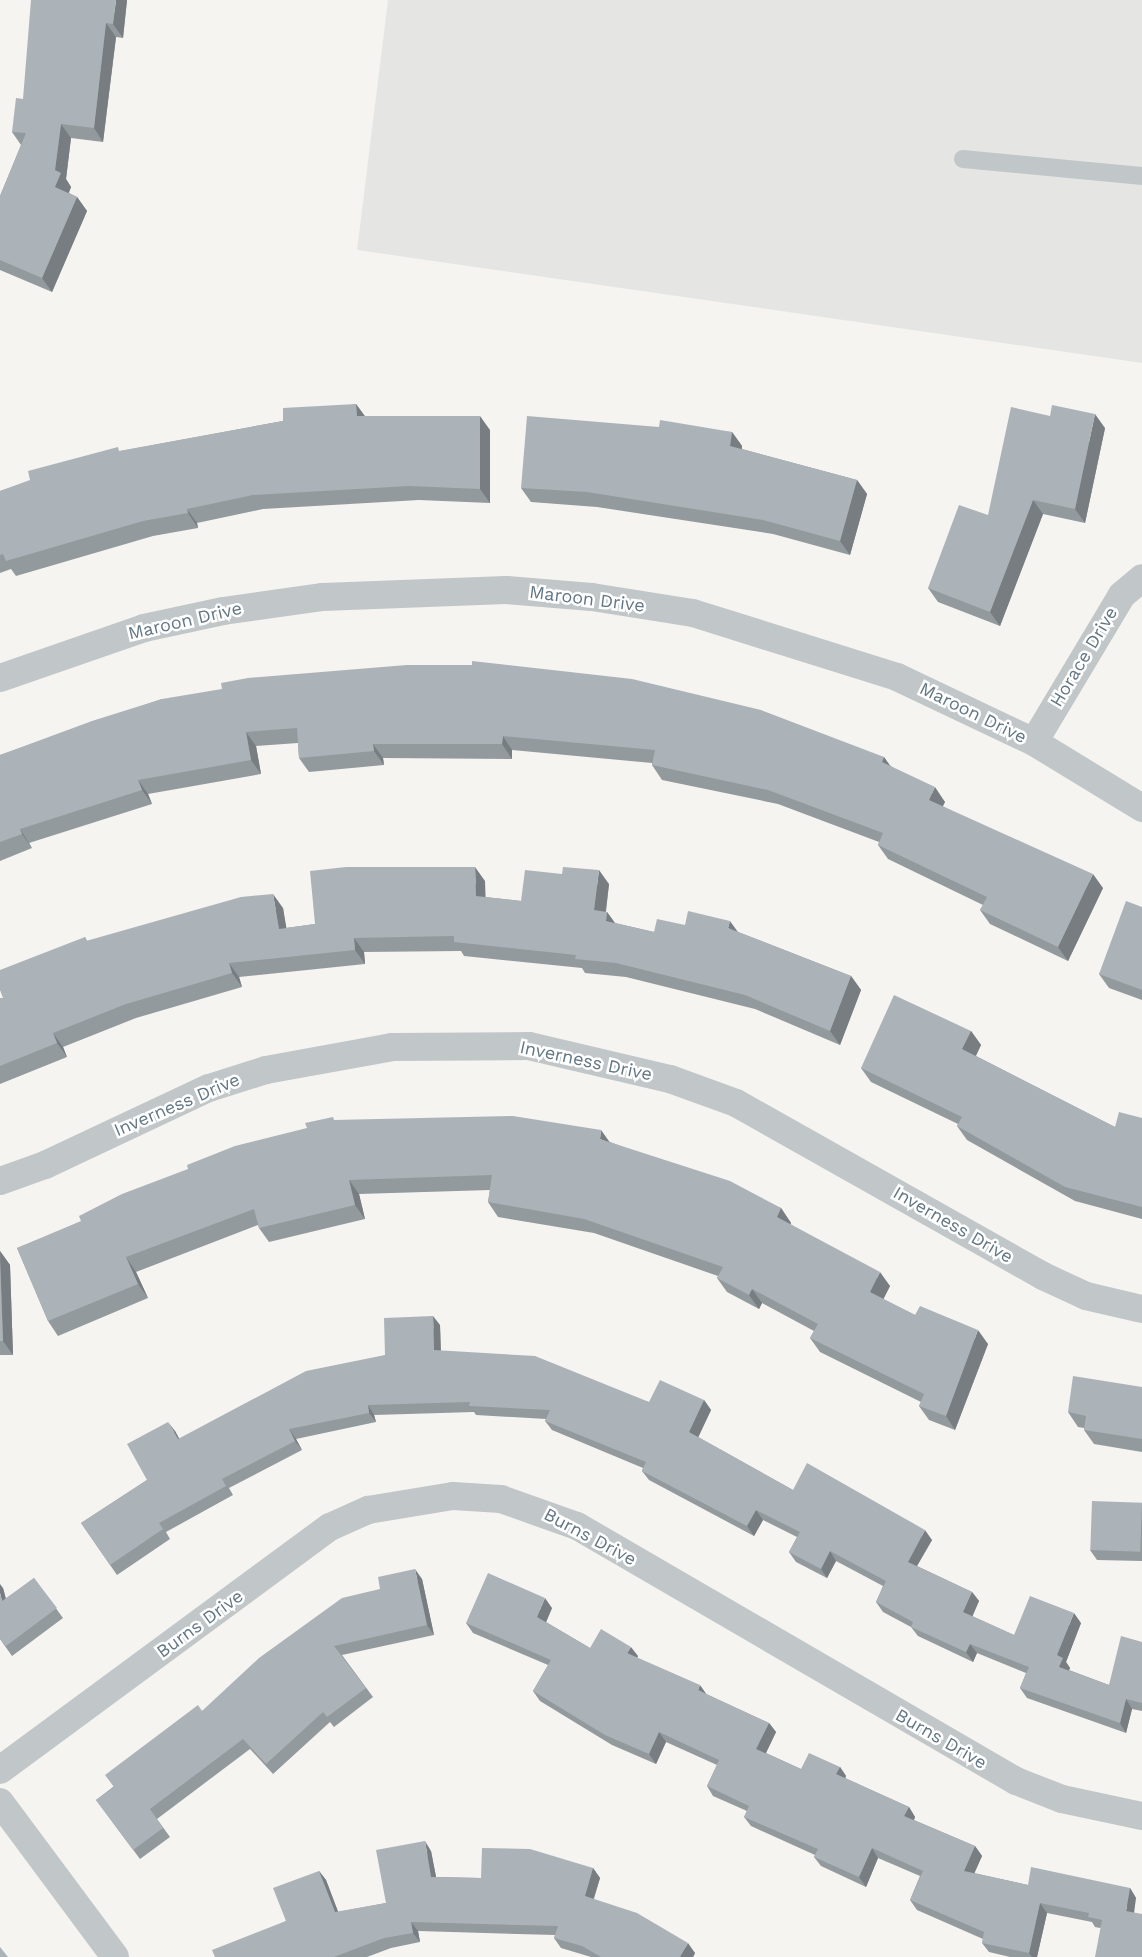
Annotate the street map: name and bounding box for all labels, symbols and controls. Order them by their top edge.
street label: Maroon Drive [528,581,646,617]
street label: Maroon Drive [126,597,244,645]
street label: Horace Drive [1046,603,1122,711]
street label: Maroon Drive [916,678,1030,748]
street label: Inverness Drive [518,1036,654,1086]
street label: Inverness Drive [111,1069,243,1141]
street label: Inverness Drive [889,1182,1017,1268]
street label: Burns Drive [540,1504,640,1570]
street label: Burns Drive [152,1585,248,1663]
street label: Burns Drive [892,1704,990,1774]

